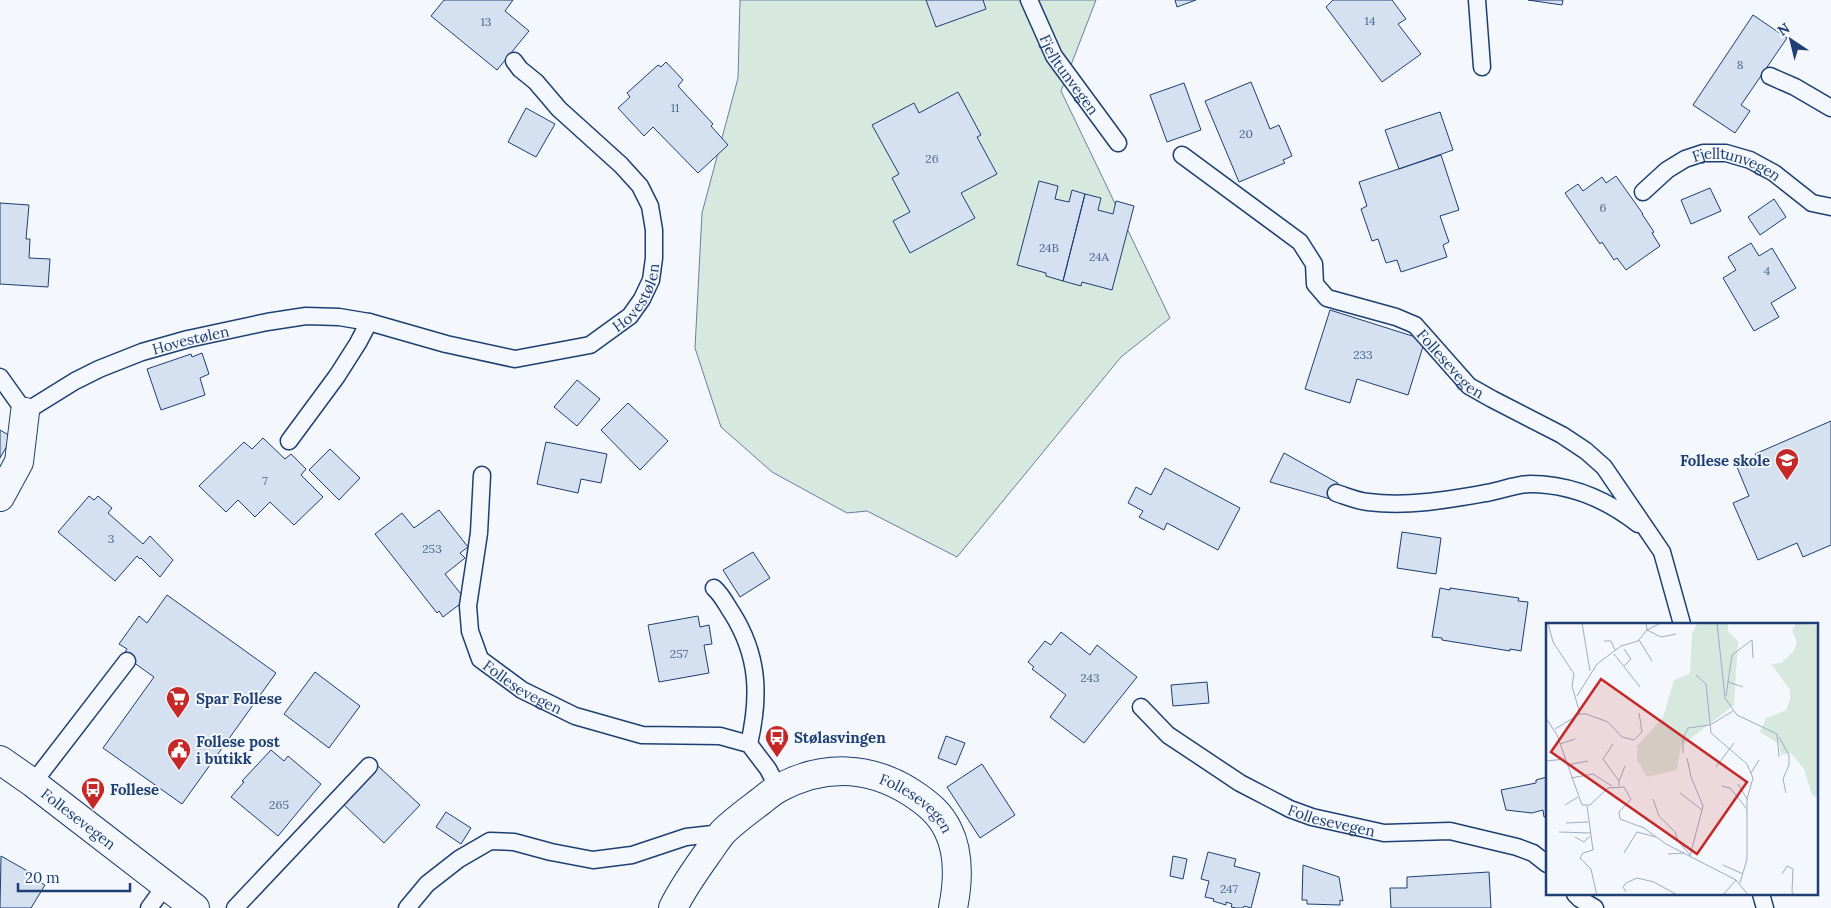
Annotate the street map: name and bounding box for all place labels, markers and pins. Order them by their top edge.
school or university icon: Follese skole [1774,447,1800,481]
place label: Follese skole [1680,451,1770,470]
supermarket icon: Spar Follese [165,685,191,719]
place label: Spar Follese [196,689,282,708]
bus stop icon: Stølasvingen [764,724,790,758]
place label: Stølasvingen [794,728,886,747]
place label: Follese post i butikk [196,732,281,768]
public building icon: Follese post i butikk [166,737,192,771]
bus stop icon: Follese [80,776,106,810]
place label: Follese [110,780,159,799]

